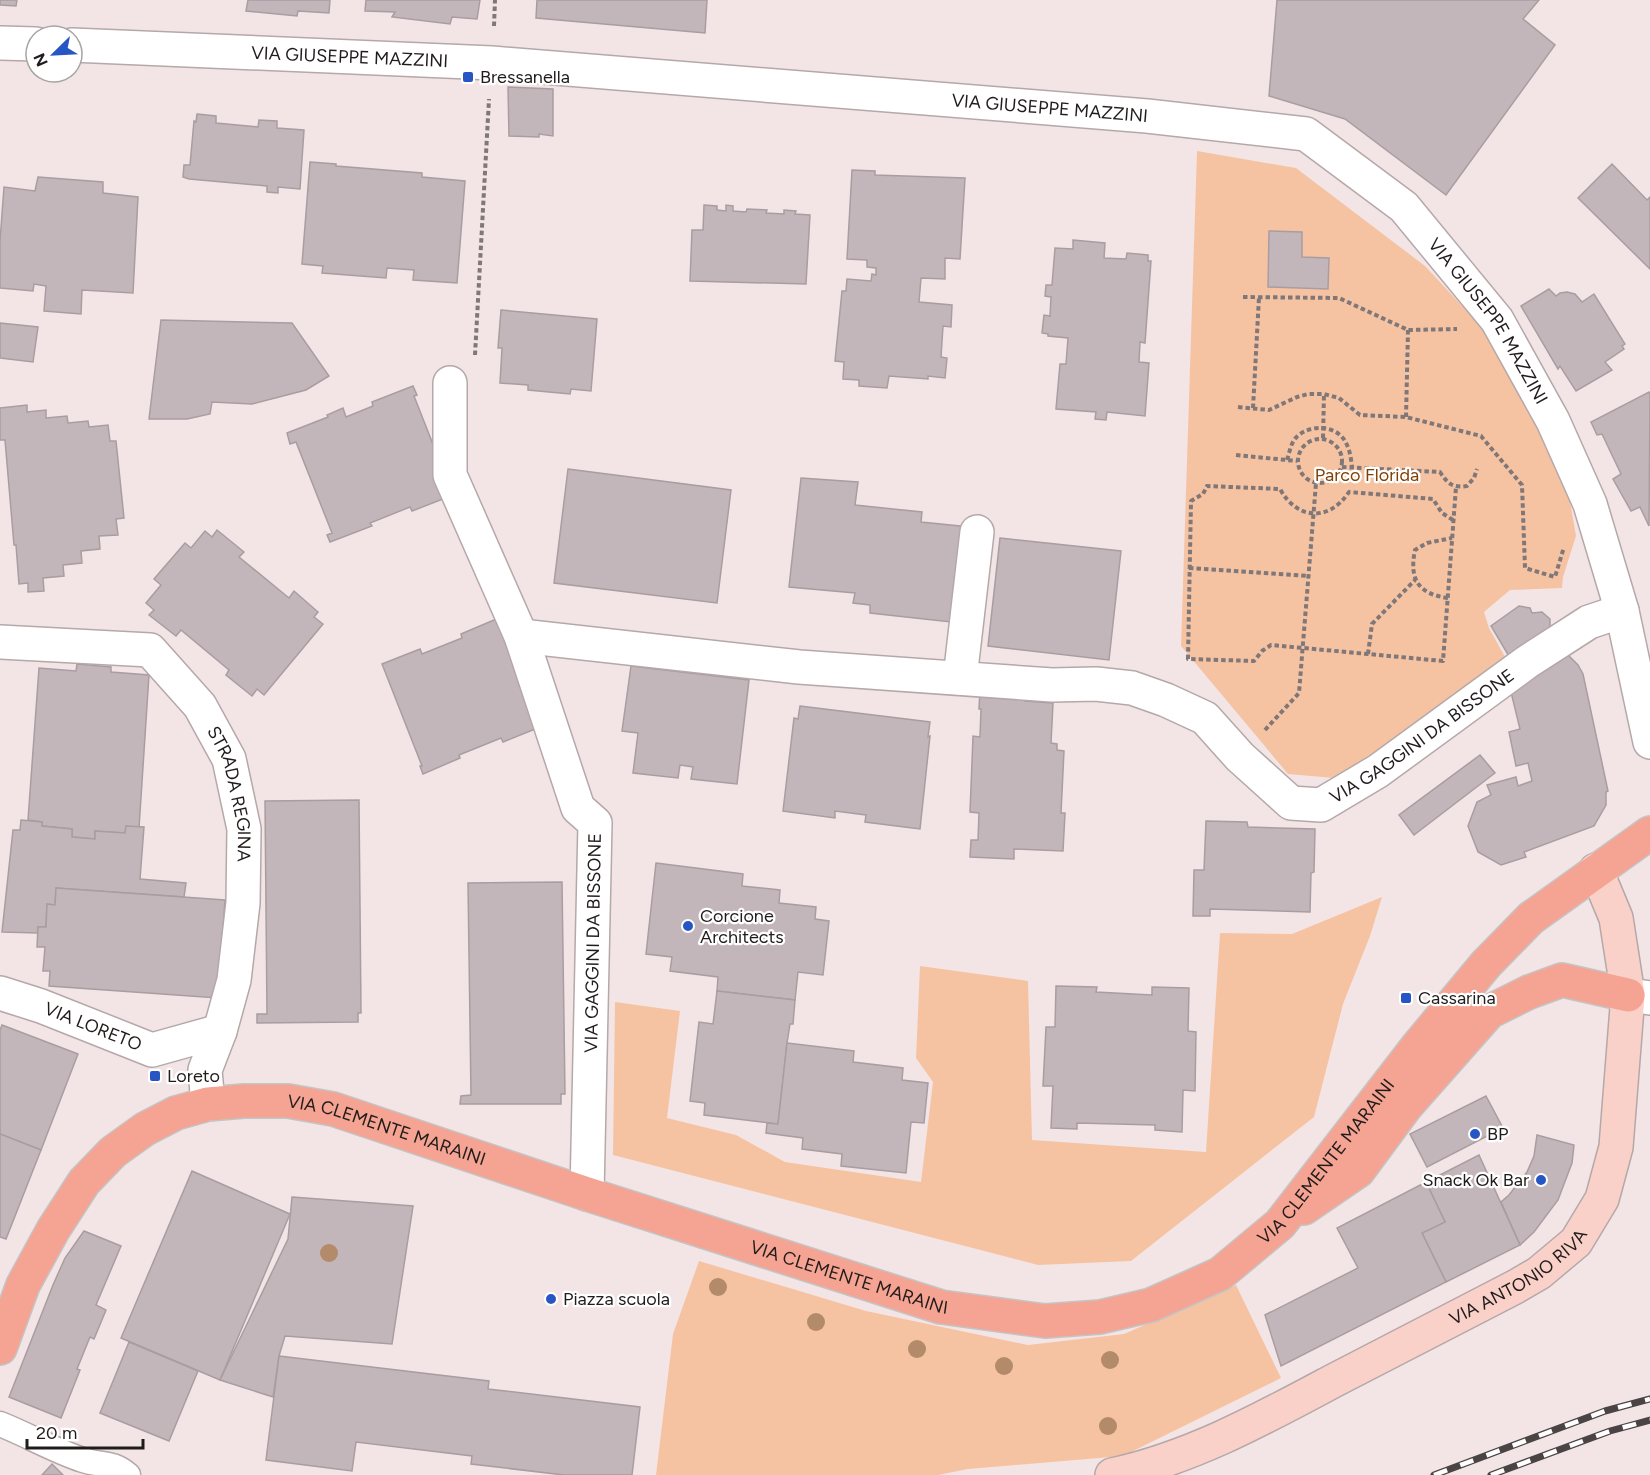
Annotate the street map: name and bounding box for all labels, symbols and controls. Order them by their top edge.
north arrow [24,24,84,84]
street label: VIA GIUSEPPE MAZZINI [251,42,449,72]
text: N [30,50,52,69]
place label: Bressanella [480,66,570,88]
marker: Bressanella [461,70,475,84]
street label: VIA GIUSEPPE MAZZINI [951,89,1149,127]
street label: VIA GIUSEPPE MAZZINI [1423,234,1552,408]
park label: Parco Florida [1315,464,1419,486]
street label: VIA GAGGINI DA BISSONE [1326,664,1518,808]
street label: STRADA REGINA [202,722,255,862]
street label: VIA GAGGINI DA BISSONE [580,833,606,1053]
place label: Corcione Architects [700,905,784,948]
marker: Corcione Architects [681,919,695,933]
place label: Cassarina [1418,987,1496,1009]
marker: Cassarina [1399,991,1413,1005]
street label: VIA LORETO [41,997,145,1056]
place label: Loreto [167,1065,220,1087]
marker: Loreto [148,1069,162,1083]
street label: VIA CLEMENTE MARAINI [1253,1074,1399,1249]
street label: VIA CLEMENTE MARAINI [286,1090,489,1170]
place label: BP [1487,1123,1508,1145]
marker: BP [1468,1127,1482,1141]
place label: Snack Ok Bar [1422,1169,1529,1191]
marker: Snack Ok Bar [1534,1173,1548,1187]
street label: VIA ANTONIO RIVA [1446,1225,1592,1330]
street label: VIA CLEMENTE MARAINI [747,1236,949,1319]
place label: Piazza scuola [563,1288,670,1310]
marker: Piazza scuola [544,1292,558,1306]
scale bar [27,1412,142,1450]
text: 20 m [36,1422,77,1444]

